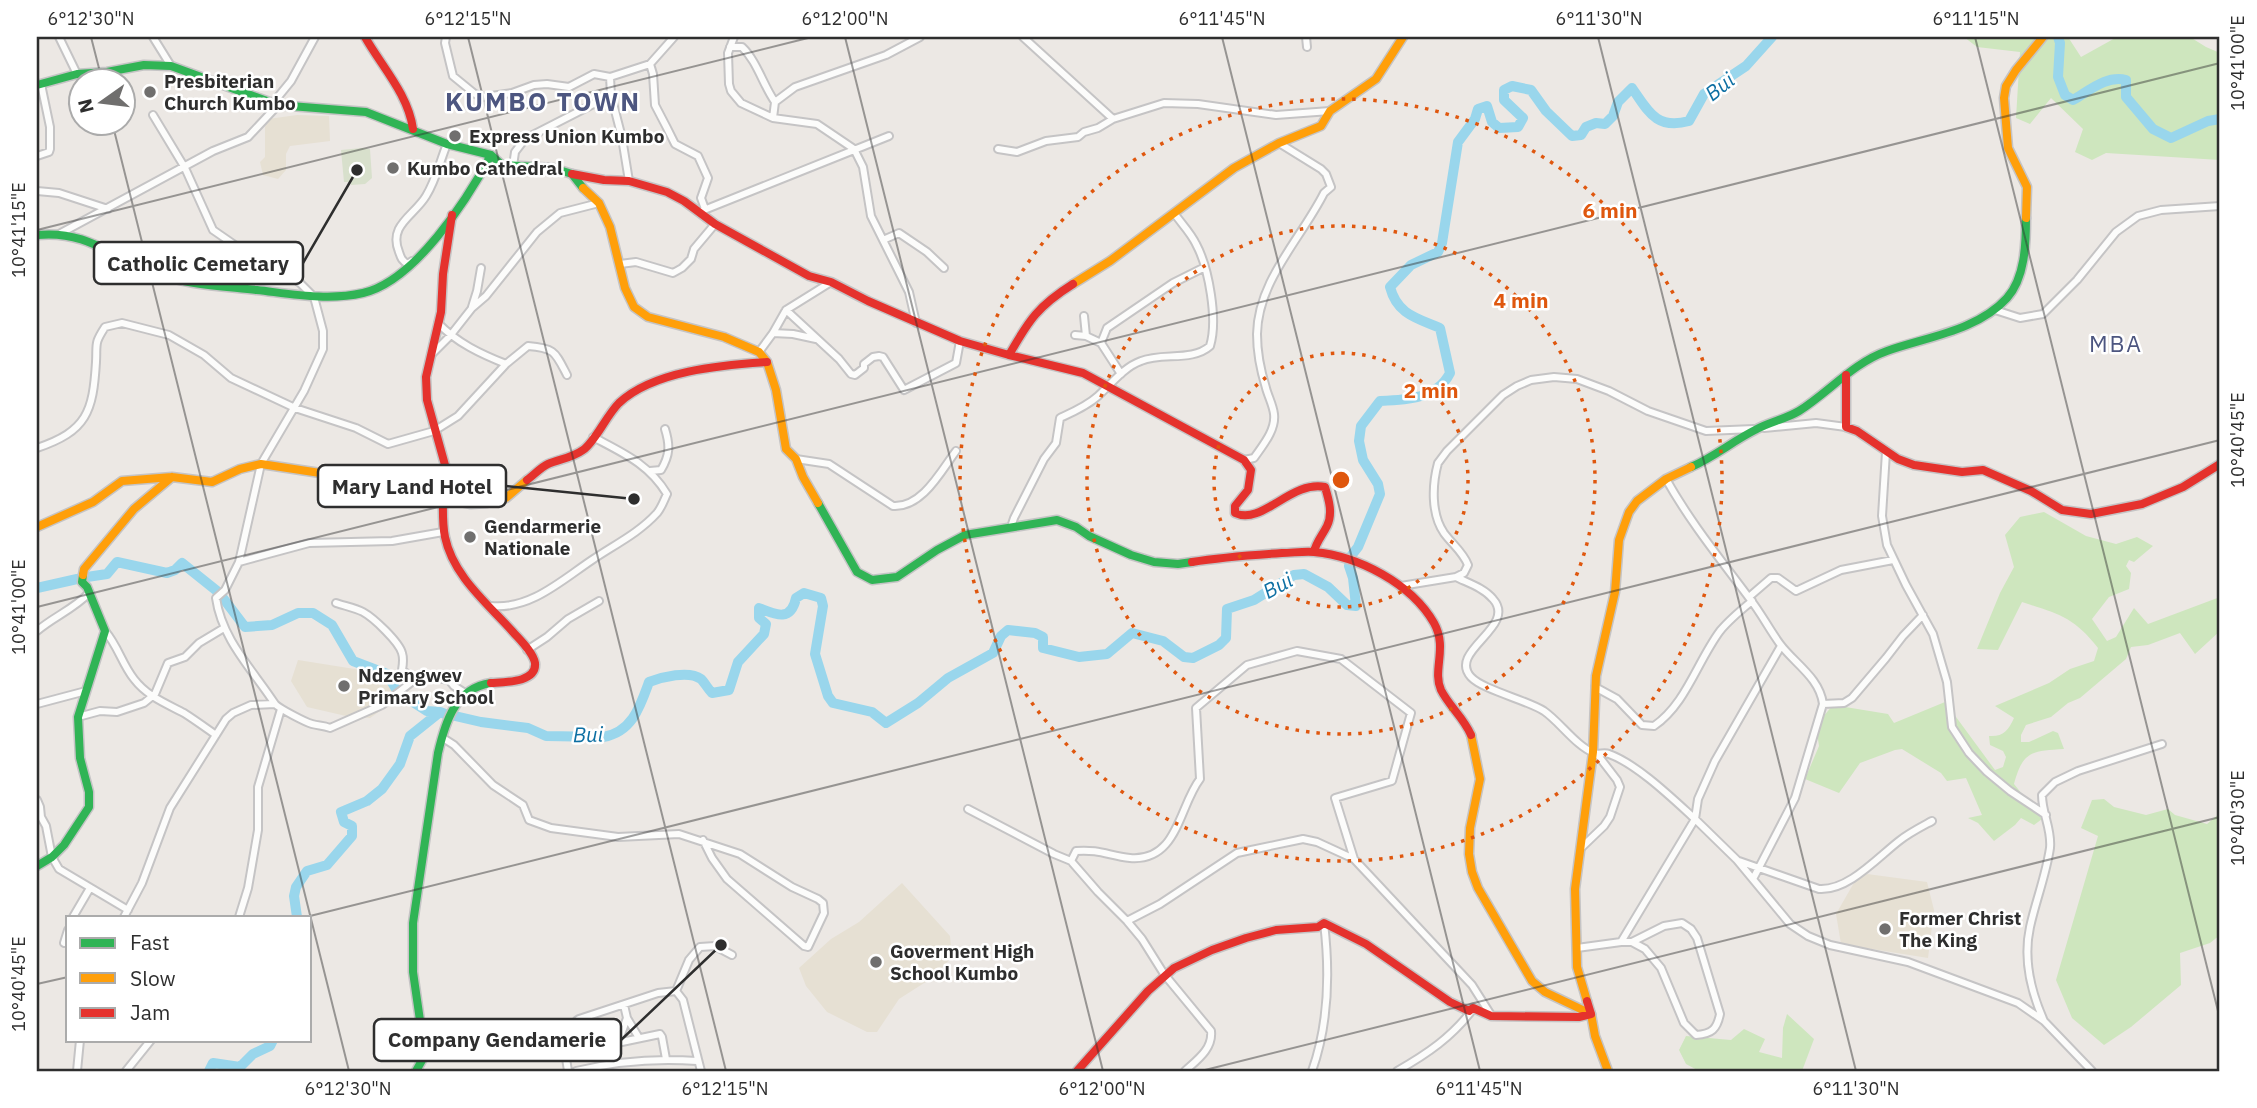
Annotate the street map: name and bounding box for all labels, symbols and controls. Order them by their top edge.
text: 6°12'30"N [47,7,135,30]
text: 6°12'15"N [424,7,512,30]
text: 6°12'00"N [801,7,889,30]
text: 6°11'45"N [1178,7,1266,30]
text: 6°11'30"N [1555,7,1643,30]
text: 6°11'15"N [1932,7,2020,30]
text: 10°41'00"E [2226,15,2249,111]
north arrow [66,66,136,136]
water label: Bui [1699,66,1740,107]
place label: Presbiterian Church Kumbo [164,69,296,115]
marker: Presbiterian Church Kumbo [142,84,158,100]
district label: KUMBO TOWN [445,84,641,118]
text: N [72,97,99,116]
place label: Express Union Kumbo [469,124,665,148]
marker: Express Union Kumbo [447,128,463,144]
place label: Kumbo Cathedral [407,156,563,180]
marker: Kumbo Cathedral [385,160,401,176]
text: 10°41'15"E [7,182,30,278]
text: 6 min [1583,196,1637,224]
callout: Catholic Cemetary [94,242,303,284]
text: Catholic Cemetary [107,249,290,277]
text: 4 min [1494,286,1548,314]
district label: MBA [2089,328,2143,358]
text: 2 min [1404,376,1458,404]
text: 10°40'45"E [2226,392,2249,488]
callout: Mary Land Hotel [318,465,506,507]
centre of rings [1329,468,1353,492]
text: Mary Land Hotel [332,472,492,500]
place label: Gendarmerie Nationale [484,514,601,560]
marker: Gendarmerie Nationale [462,529,478,545]
text: 10°41'00"E [7,559,30,655]
water label: Bui [1257,565,1298,605]
place label: Ndzengwev Primary School [358,663,494,709]
marker: Ndzengwev Primary School [336,678,352,694]
water label: Bui [573,720,604,748]
text: 10°40'30"E [2226,770,2249,866]
place label: Former Christ The King [1899,906,2021,952]
legend [66,916,312,1042]
marker: Former Christ The King [1877,921,1893,937]
text: Fast [130,928,170,956]
text: 10°40'45"E [7,936,30,1032]
place label: Goverment High School Kumbo [890,939,1034,985]
marker: Goverment High School Kumbo [868,954,884,970]
text: Slow [130,964,176,992]
text: Jam [130,998,170,1026]
callout: Company Gendamerie [374,1019,621,1061]
text: Company Gendamerie [388,1025,606,1053]
text: 6°12'30"N [304,1077,392,1100]
text: 6°12'15"N [681,1077,769,1100]
text: 6°12'00"N [1058,1077,1146,1100]
text: 6°11'45"N [1435,1077,1523,1100]
text: 6°11'30"N [1812,1077,1900,1100]

